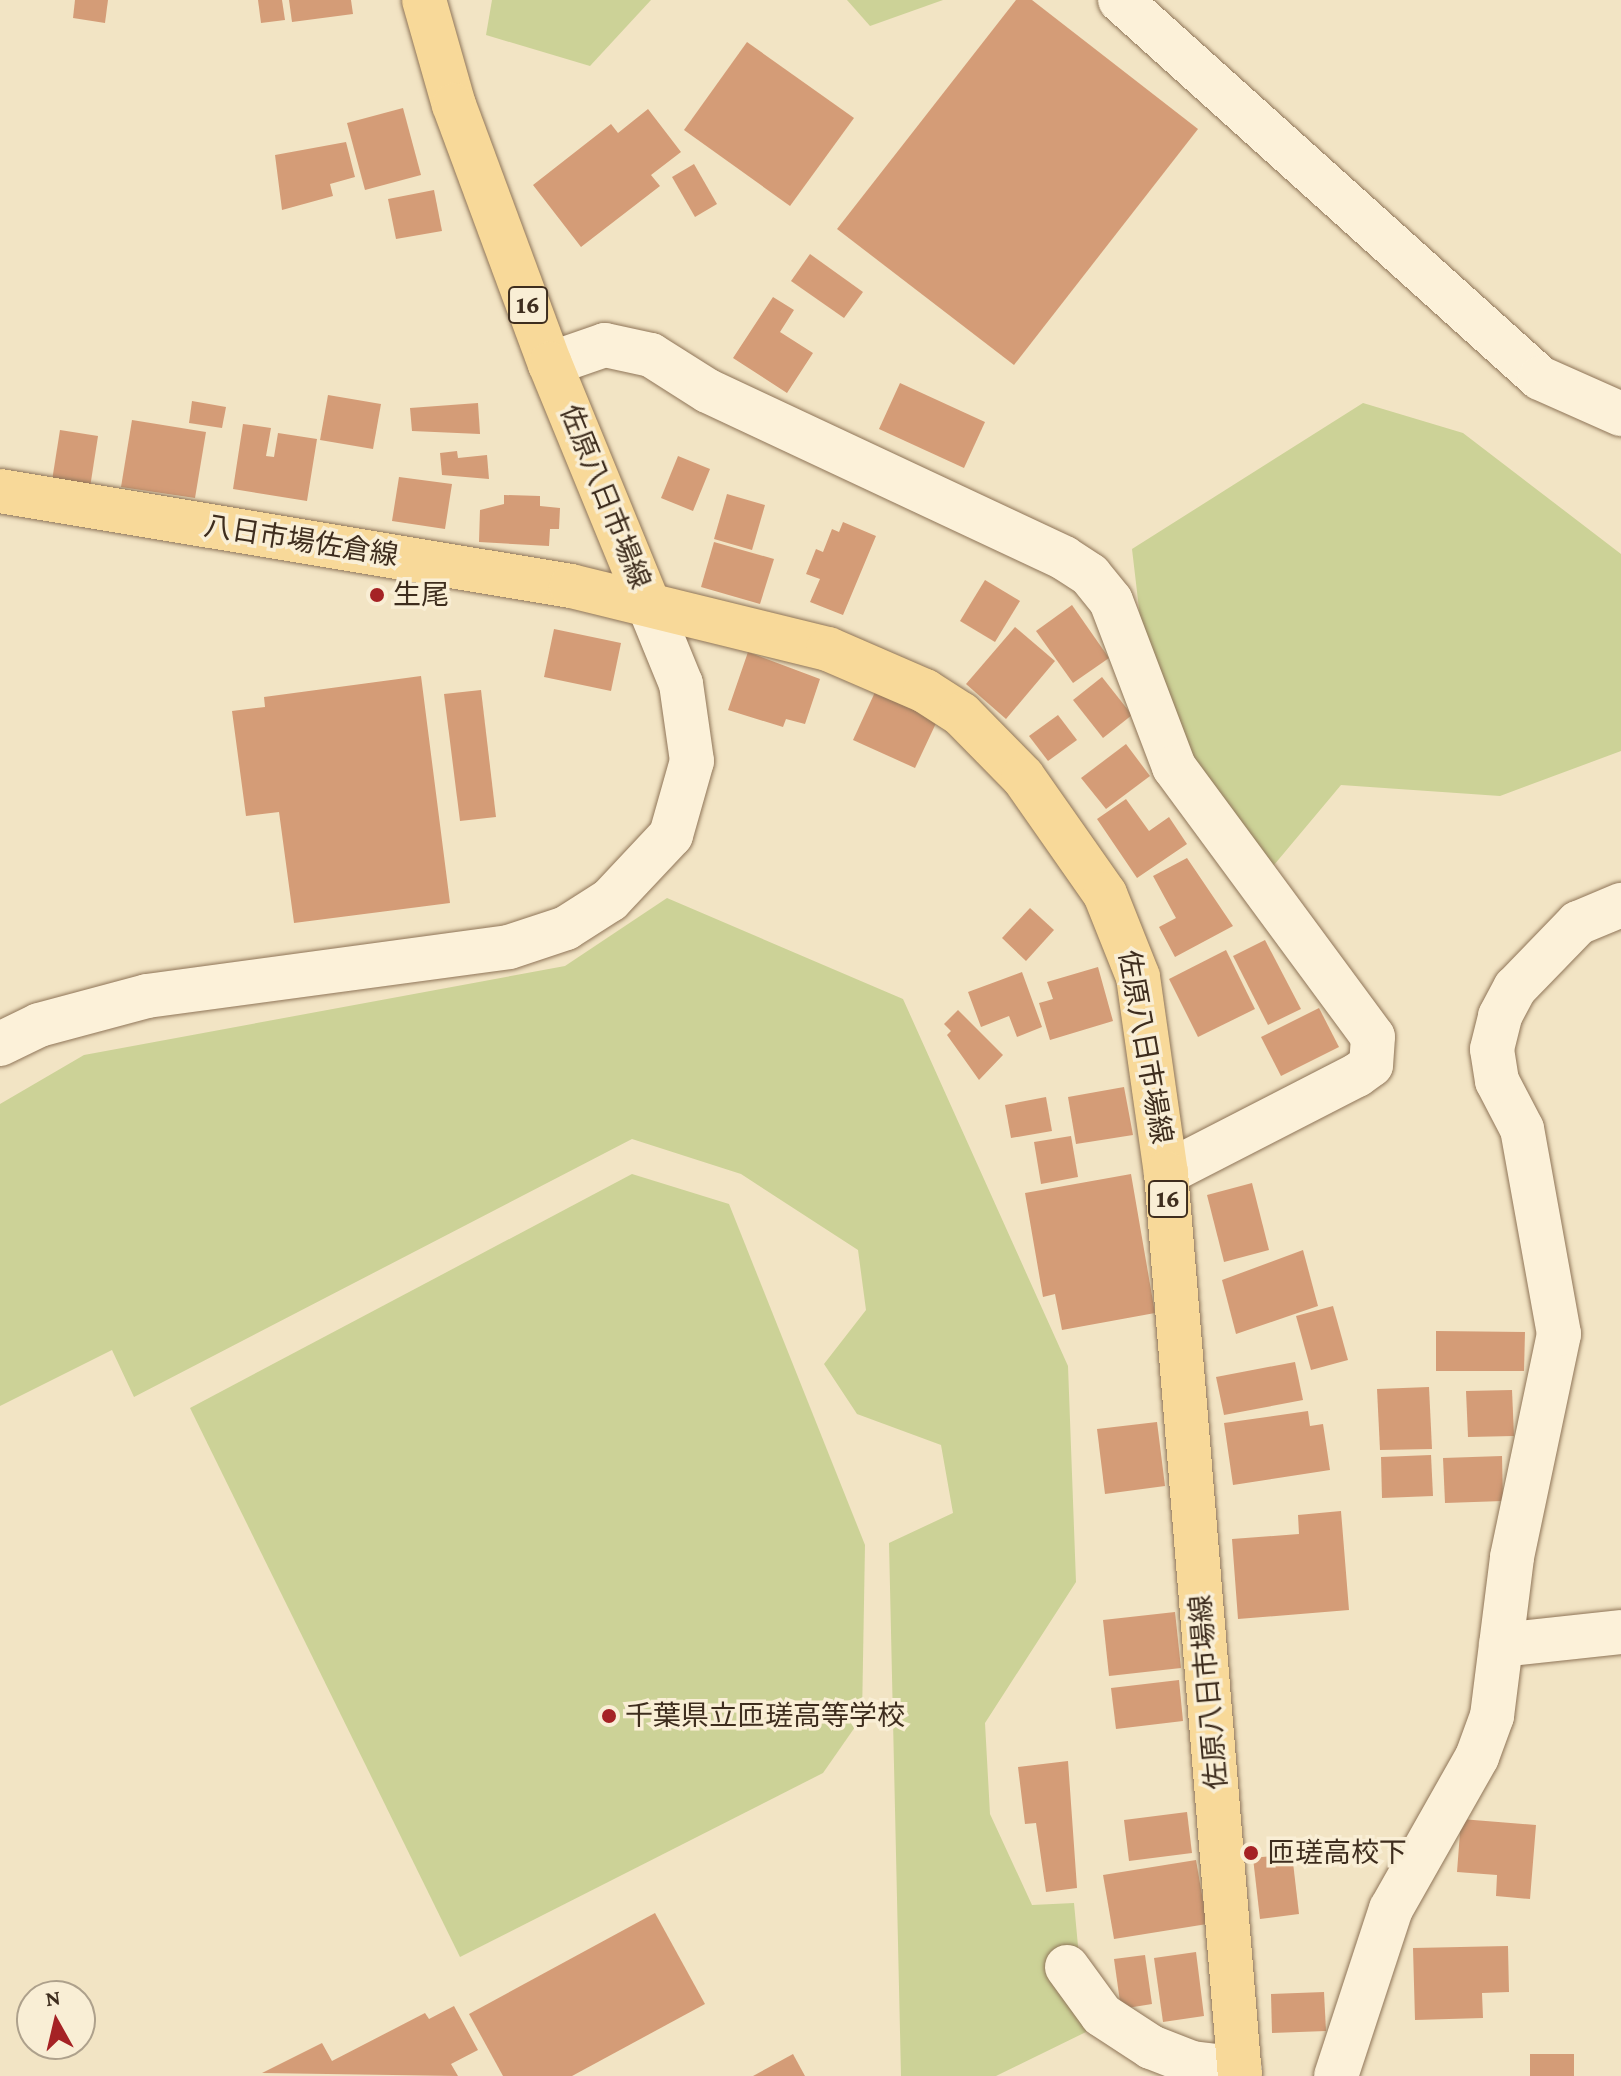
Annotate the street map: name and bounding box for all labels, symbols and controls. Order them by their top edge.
road number: 16 [508,283,548,327]
street label: 佐原八日市場線 [553,400,657,594]
street label: 八日市場佐倉線 [202,509,400,573]
place label: 生尾 [393,578,449,612]
marker: 生尾 [368,586,386,604]
street label: 佐原八日市場線 [1111,948,1179,1146]
road number: 16 [1148,1177,1188,1221]
street label: 佐原八日市場線 [1184,1593,1234,1791]
place label: 千葉県立匝瑳高等学校 [625,1699,905,1733]
marker: 千葉県立匝瑳高等学校 [600,1707,618,1725]
place label: 匝瑳高校下 [1267,1836,1407,1870]
marker: 匝瑳高校下 [1242,1844,1260,1862]
north arrow [16,1980,96,2060]
text: N [44,1984,62,2011]

